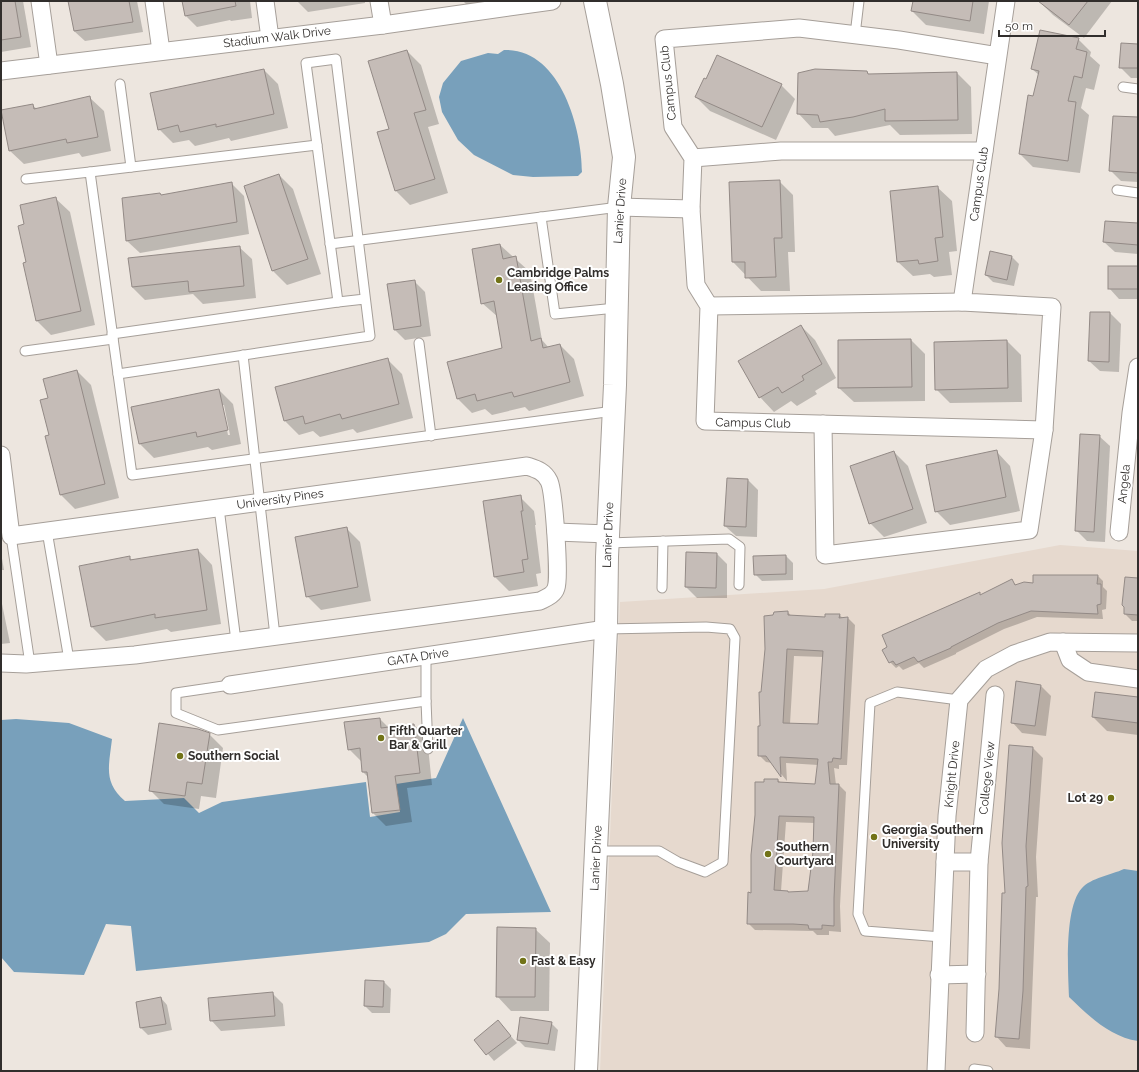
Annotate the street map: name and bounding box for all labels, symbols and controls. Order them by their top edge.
scale bar [999,12,1105,38]
text: 50 m [1005,19,1033,33]
street label: Stadium Walk Drive [222,23,332,51]
street label: Campus Club [657,45,679,121]
street label: Campus Club [967,146,991,222]
street label: Lanier Drive [611,178,629,244]
place label: Cambridge Palms Leasing Office [507,266,609,294]
marker: Cambridge Palms Leasing Office [494,275,504,285]
street label: Campus Club [715,415,791,431]
street label: Angela [1115,464,1133,504]
street label: University Pines [236,486,325,512]
street label: Lanier Drive [600,502,616,568]
street label: GATA Drive [386,645,450,669]
place label: Fifth Quarter Bar & Grill [389,724,463,752]
marker: Fifth Quarter Bar & Grill [376,733,386,743]
street label: Knight Drive [942,740,962,808]
street label: College View [976,741,998,815]
place label: Southern Social [188,749,279,763]
marker: Southern Social [175,751,185,761]
place label: Lot 29 [1068,791,1103,805]
marker: Lot 29 [1106,793,1116,803]
place label: Georgia Southern University [882,823,983,851]
street label: Lanier Drive [587,825,605,891]
marker: Georgia Southern University [869,832,879,842]
place label: Southern Courtyard [776,840,834,868]
marker: Southern Courtyard [763,849,773,859]
place label: Fast & Easy [531,954,596,968]
marker: Fast & Easy [518,956,528,966]

